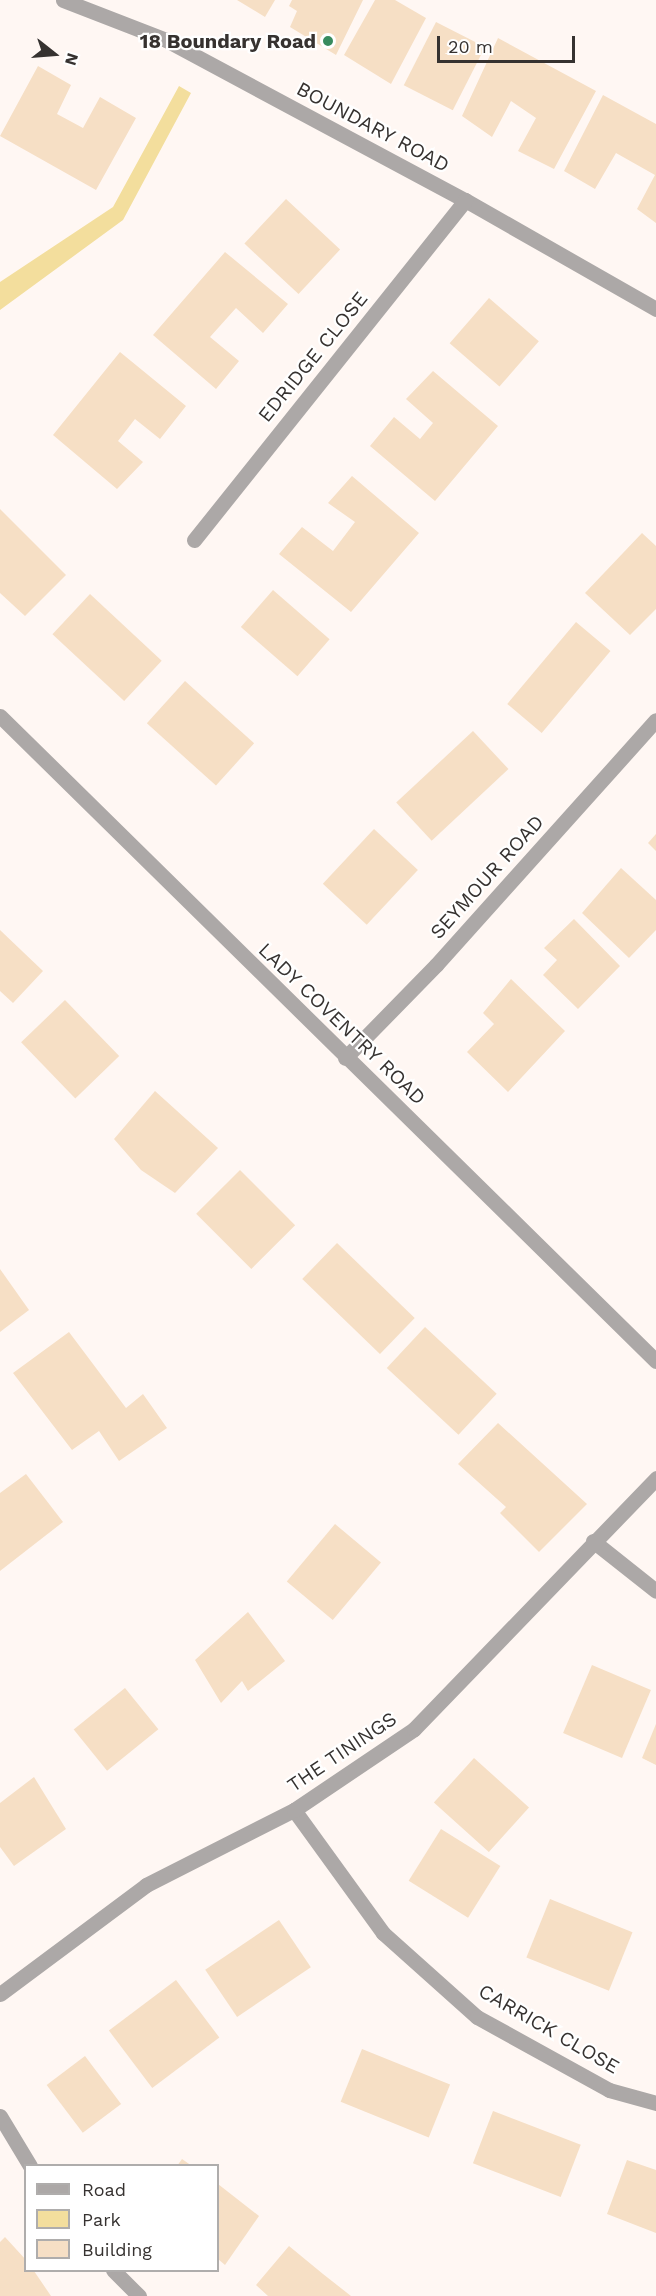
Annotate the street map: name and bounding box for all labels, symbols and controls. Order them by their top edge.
north arrow [24,24,84,84]
scale bar [440,24,578,62]
place label: 18 Boundary Road [139,29,316,53]
marker: 18 Boundary Road [321,34,335,48]
text: 20 m [448,36,493,57]
text: N [61,51,83,68]
street label: BOUNDARY ROAD [292,76,454,178]
street label: EDRIDGE CLOSE [253,287,373,427]
street label: SEYMOUR ROAD [425,810,549,944]
street label: LADY COVENTRY ROAD [253,937,431,1111]
street label: THE TININGS [283,1707,401,1797]
street label: CARRICK CLOSE [474,1979,624,2079]
legend [24,2164,219,2272]
text: Road [82,2179,126,2200]
text: Park [82,2209,121,2230]
text: Building [82,2239,152,2260]

